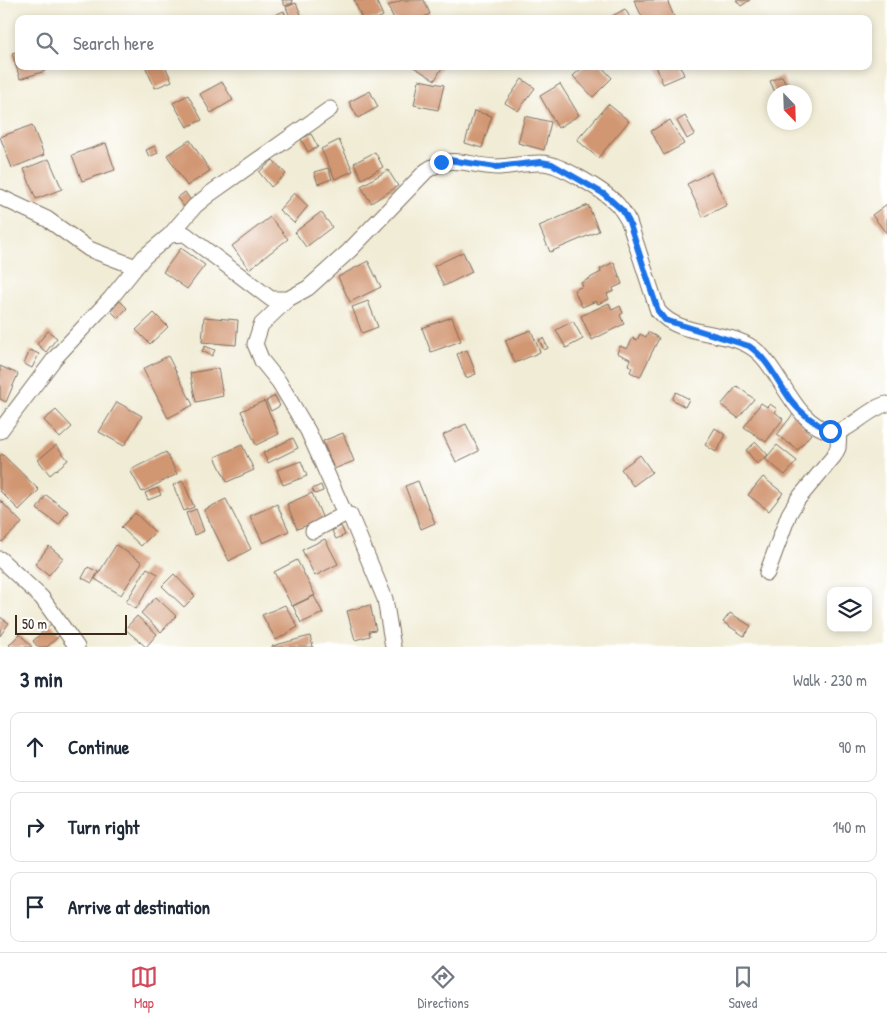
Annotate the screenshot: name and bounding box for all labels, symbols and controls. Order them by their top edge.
search box [15,15,872,70]
icon: search [33,29,61,57]
text: Search here [73,30,154,56]
north arrow [767,85,812,130]
route end [430,151,453,174]
route start [819,420,842,443]
map controls [827,587,872,632]
button: layers [827,587,872,632]
scale bar [15,612,128,635]
text: 50 m [22,614,47,633]
text: 3 min [20,665,63,694]
text: Walk · 230 m [793,669,867,691]
icon: ahead [21,733,49,761]
text: Continue [68,734,129,760]
text: 90 m [838,736,866,758]
icon: right [21,813,49,841]
text: Turn right [68,814,139,840]
text: 140 m [832,816,866,838]
icon: arrive [21,893,49,921]
text: Arrive at destination [68,894,210,920]
tab: Map [130,963,158,1012]
tab: Directions [417,963,469,1012]
tab: Saved [729,963,757,1012]

